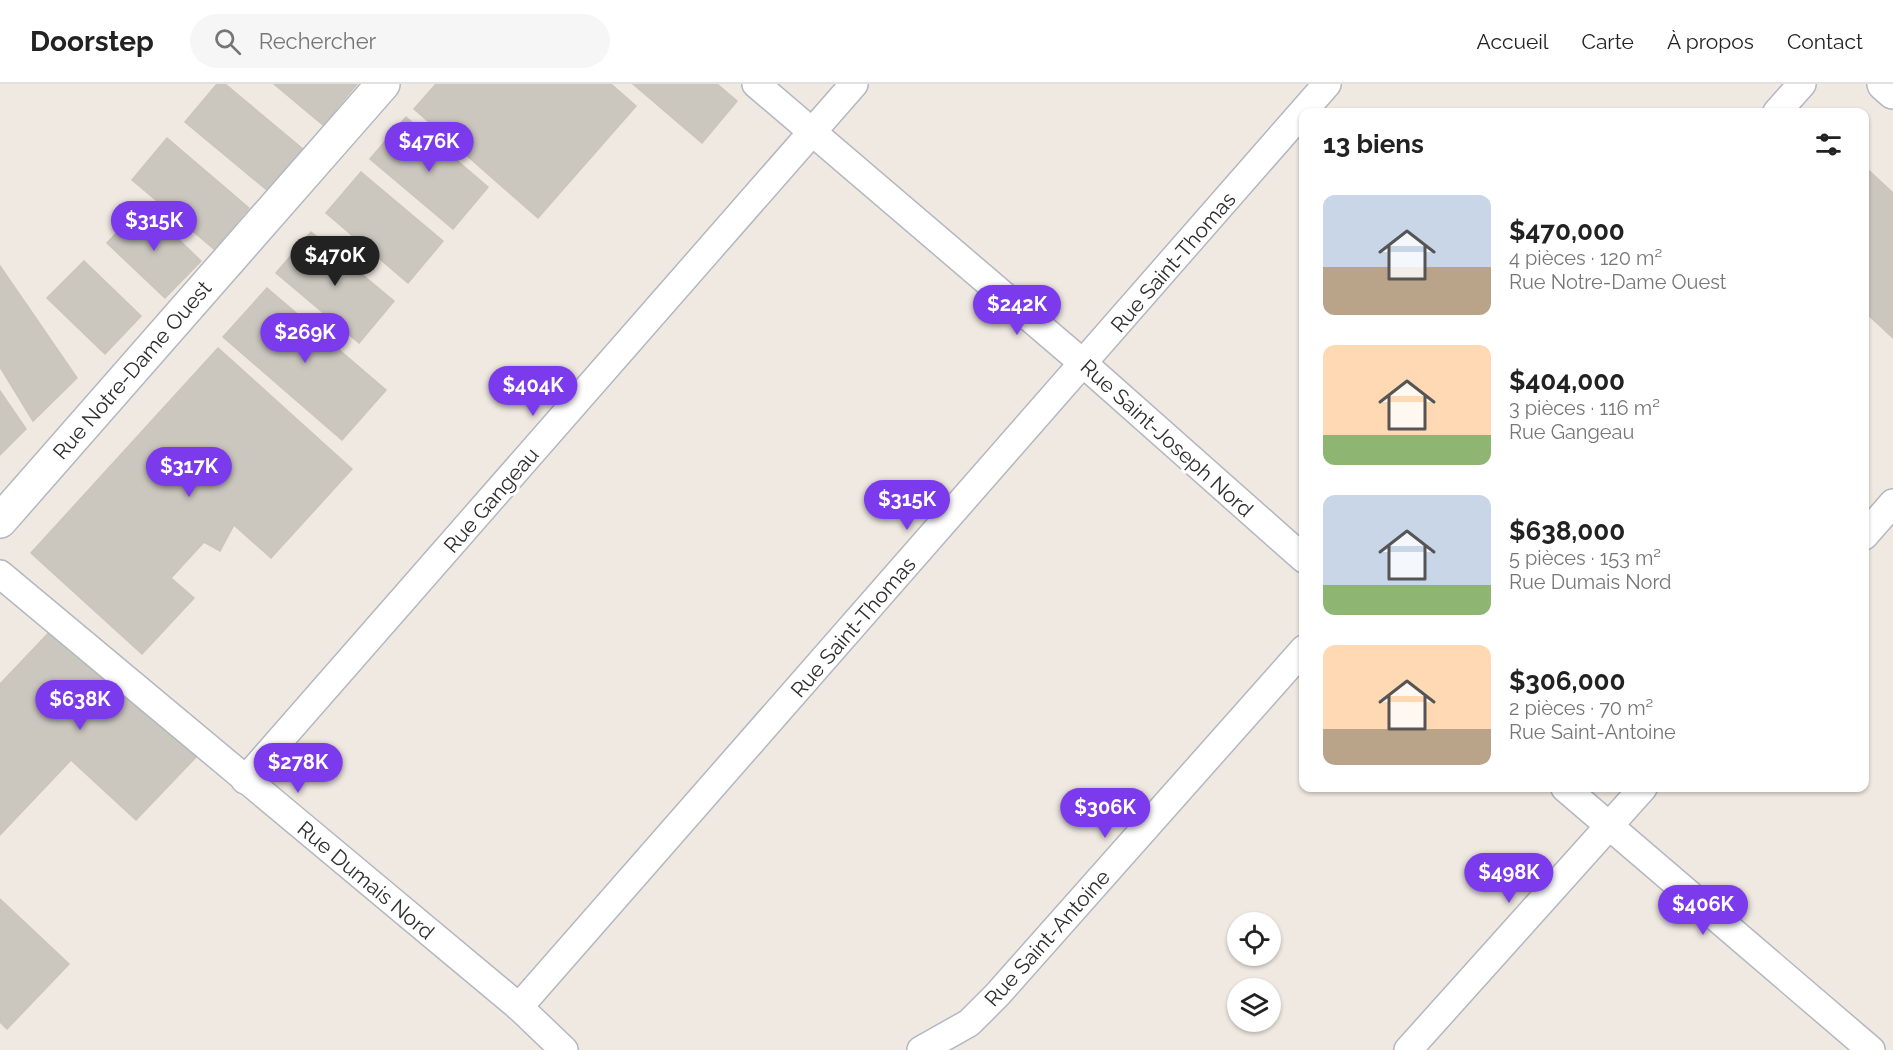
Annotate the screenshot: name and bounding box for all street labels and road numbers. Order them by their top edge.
street label: Rue Saint-Thomas [1105,187,1241,337]
street label: Rue Notre-Dame Ouest [48,276,216,464]
street label: Rue Saint-Joseph Nord [1076,354,1258,522]
street label: Rue Gangeau [438,442,544,558]
street label: Rue Saint-Thomas [785,552,921,702]
street label: Rue Dumais Nord [293,816,439,944]
street label: Rue Saint-Antoine [979,865,1115,1011]

